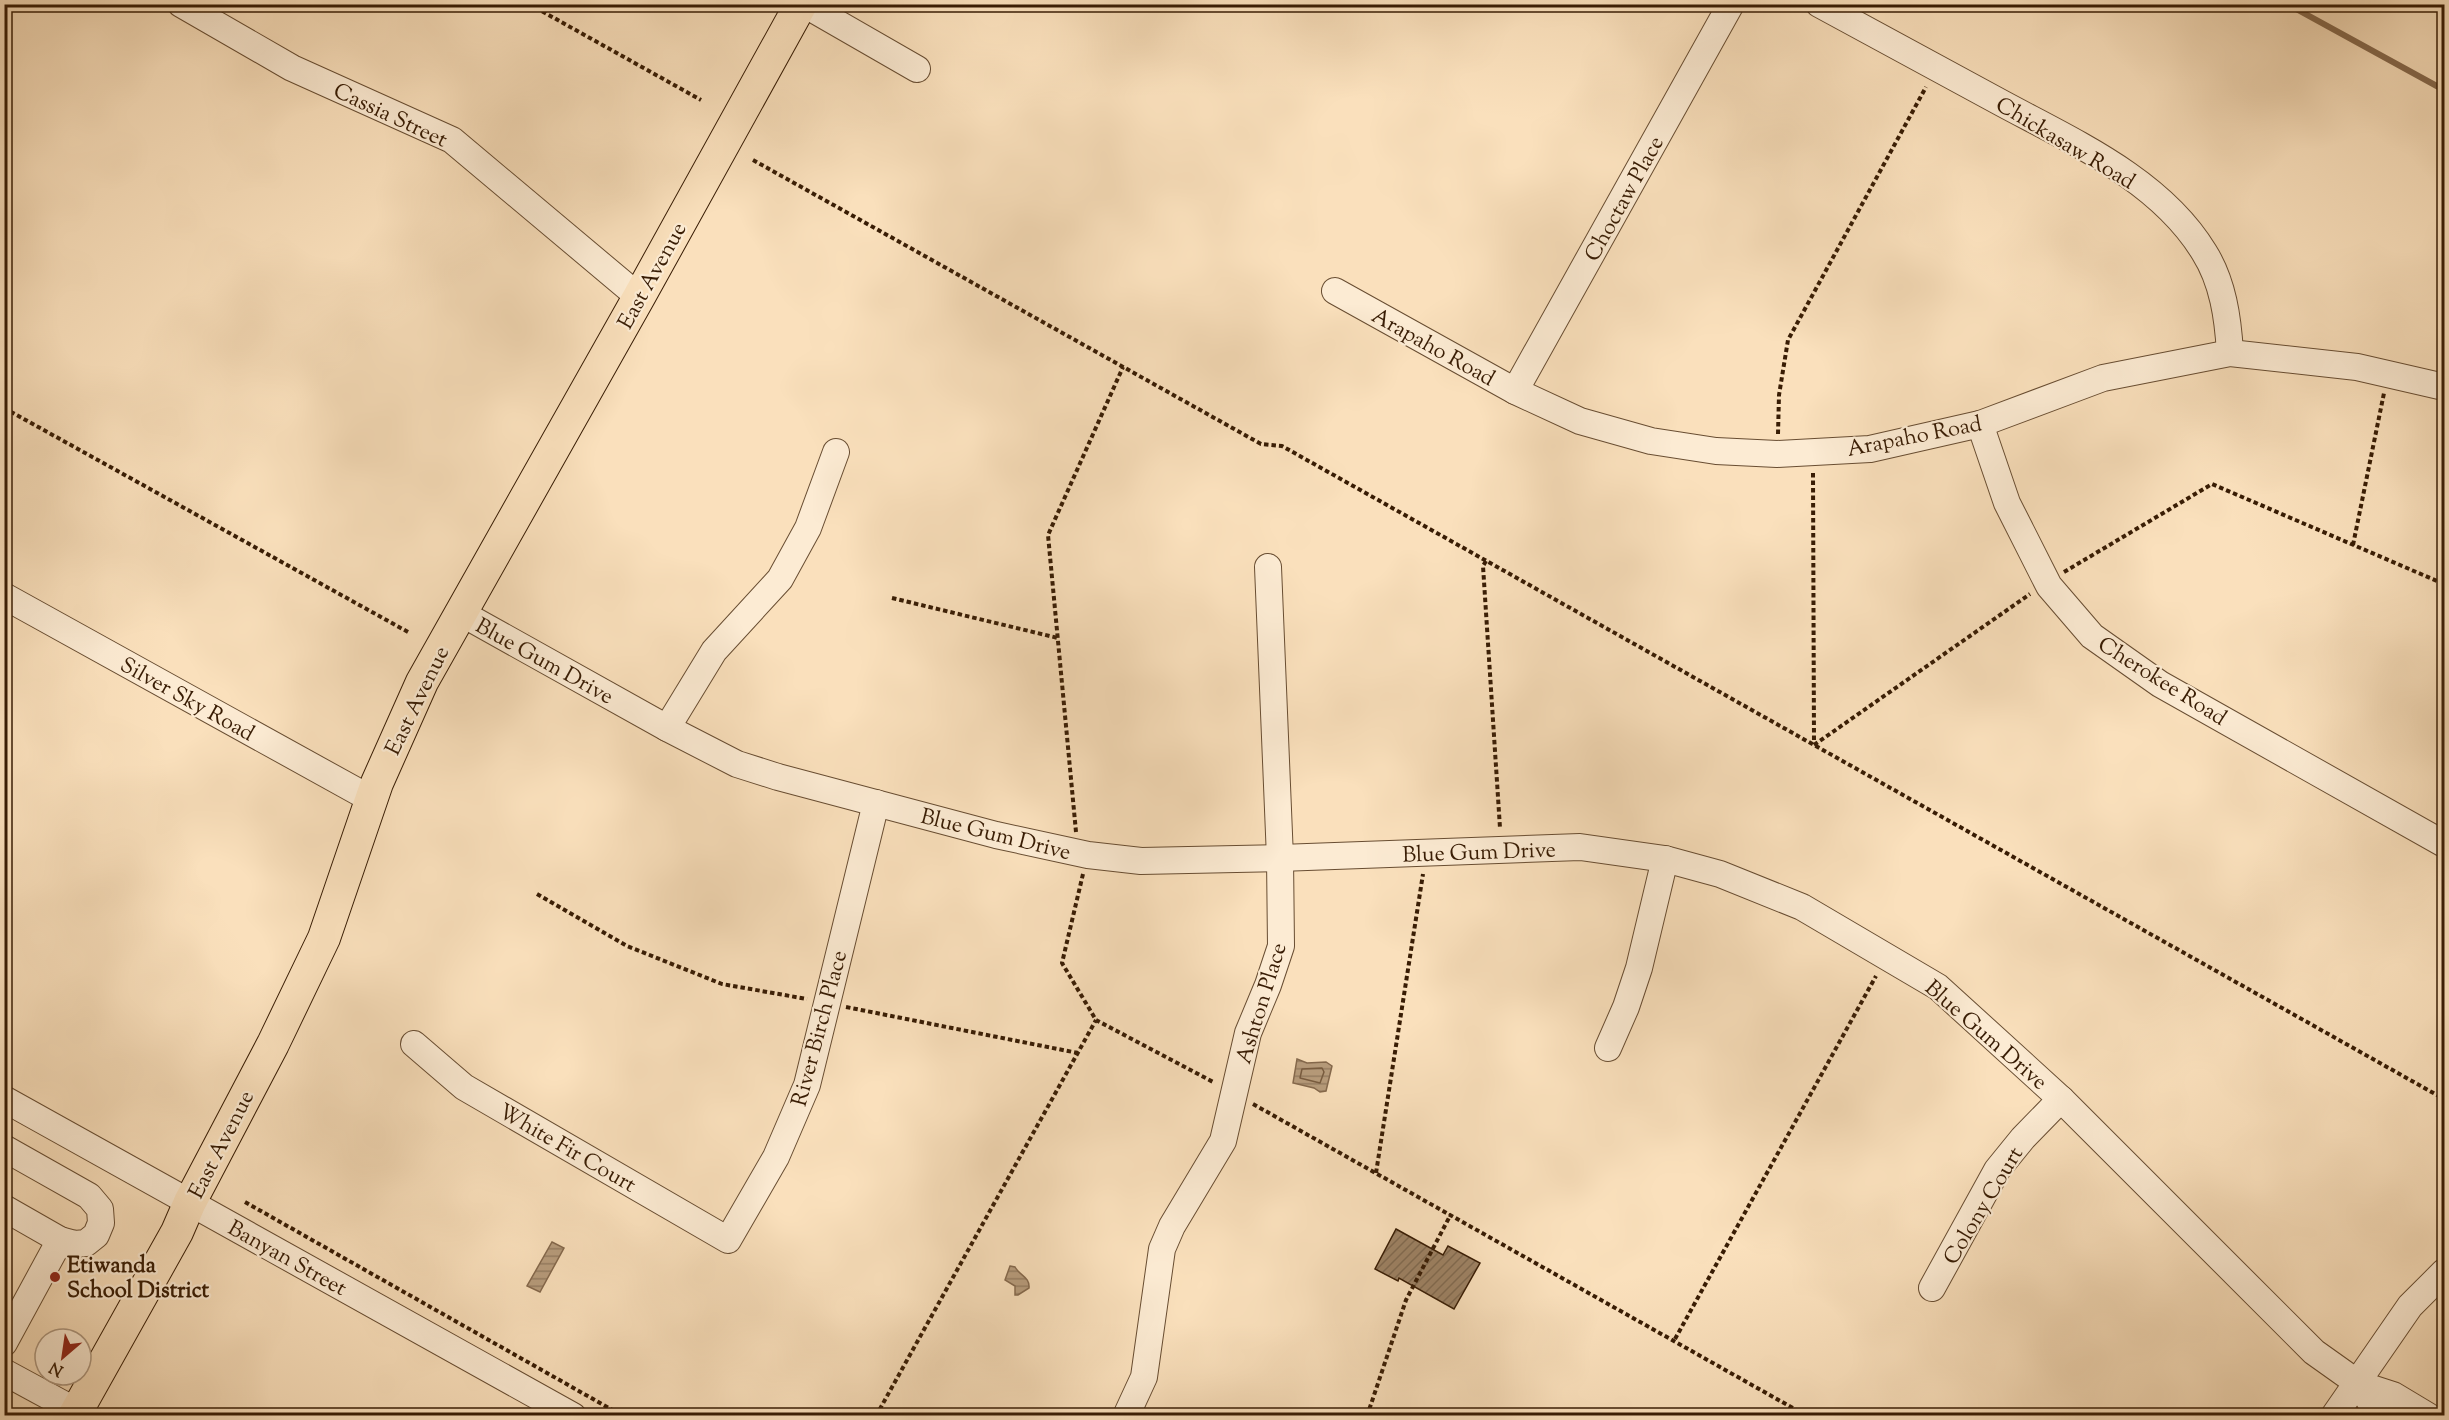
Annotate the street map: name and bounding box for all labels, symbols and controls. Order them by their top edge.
street label: Cassia Street [327,76,453,157]
street label: Chickasaw Road [1989,90,2140,199]
street label: Choctaw Place [1578,131,1673,268]
street label: East Avenue [611,217,696,336]
street label: Arapaho Road [1365,301,1500,396]
street label: Arapaho Road [1844,409,1985,467]
street label: Blue Gum Drive [469,611,619,714]
street label: Cherokee Road [2091,630,2232,735]
street label: East Avenue [378,641,459,761]
street label: Silver Sky Road [114,650,260,751]
street label: Blue Gum Drive [917,802,1074,870]
street label: Blue Gum Drive [1402,835,1556,873]
street label: Ashton Place [1229,939,1296,1068]
street label: River Birch Place [785,947,857,1110]
street label: Blue Gum Drive [1917,974,2054,1099]
street label: East Avenue [182,1086,264,1205]
street label: White Fir Court [492,1097,642,1202]
street label: Colony Court [1937,1141,2033,1272]
street label: Banyan Street [221,1214,352,1306]
place label: Etiwanda School District [67,1251,209,1308]
marker: Etiwanda School District [48,1270,62,1284]
north arrow [33,1327,93,1387]
text: N [46,1355,68,1381]

